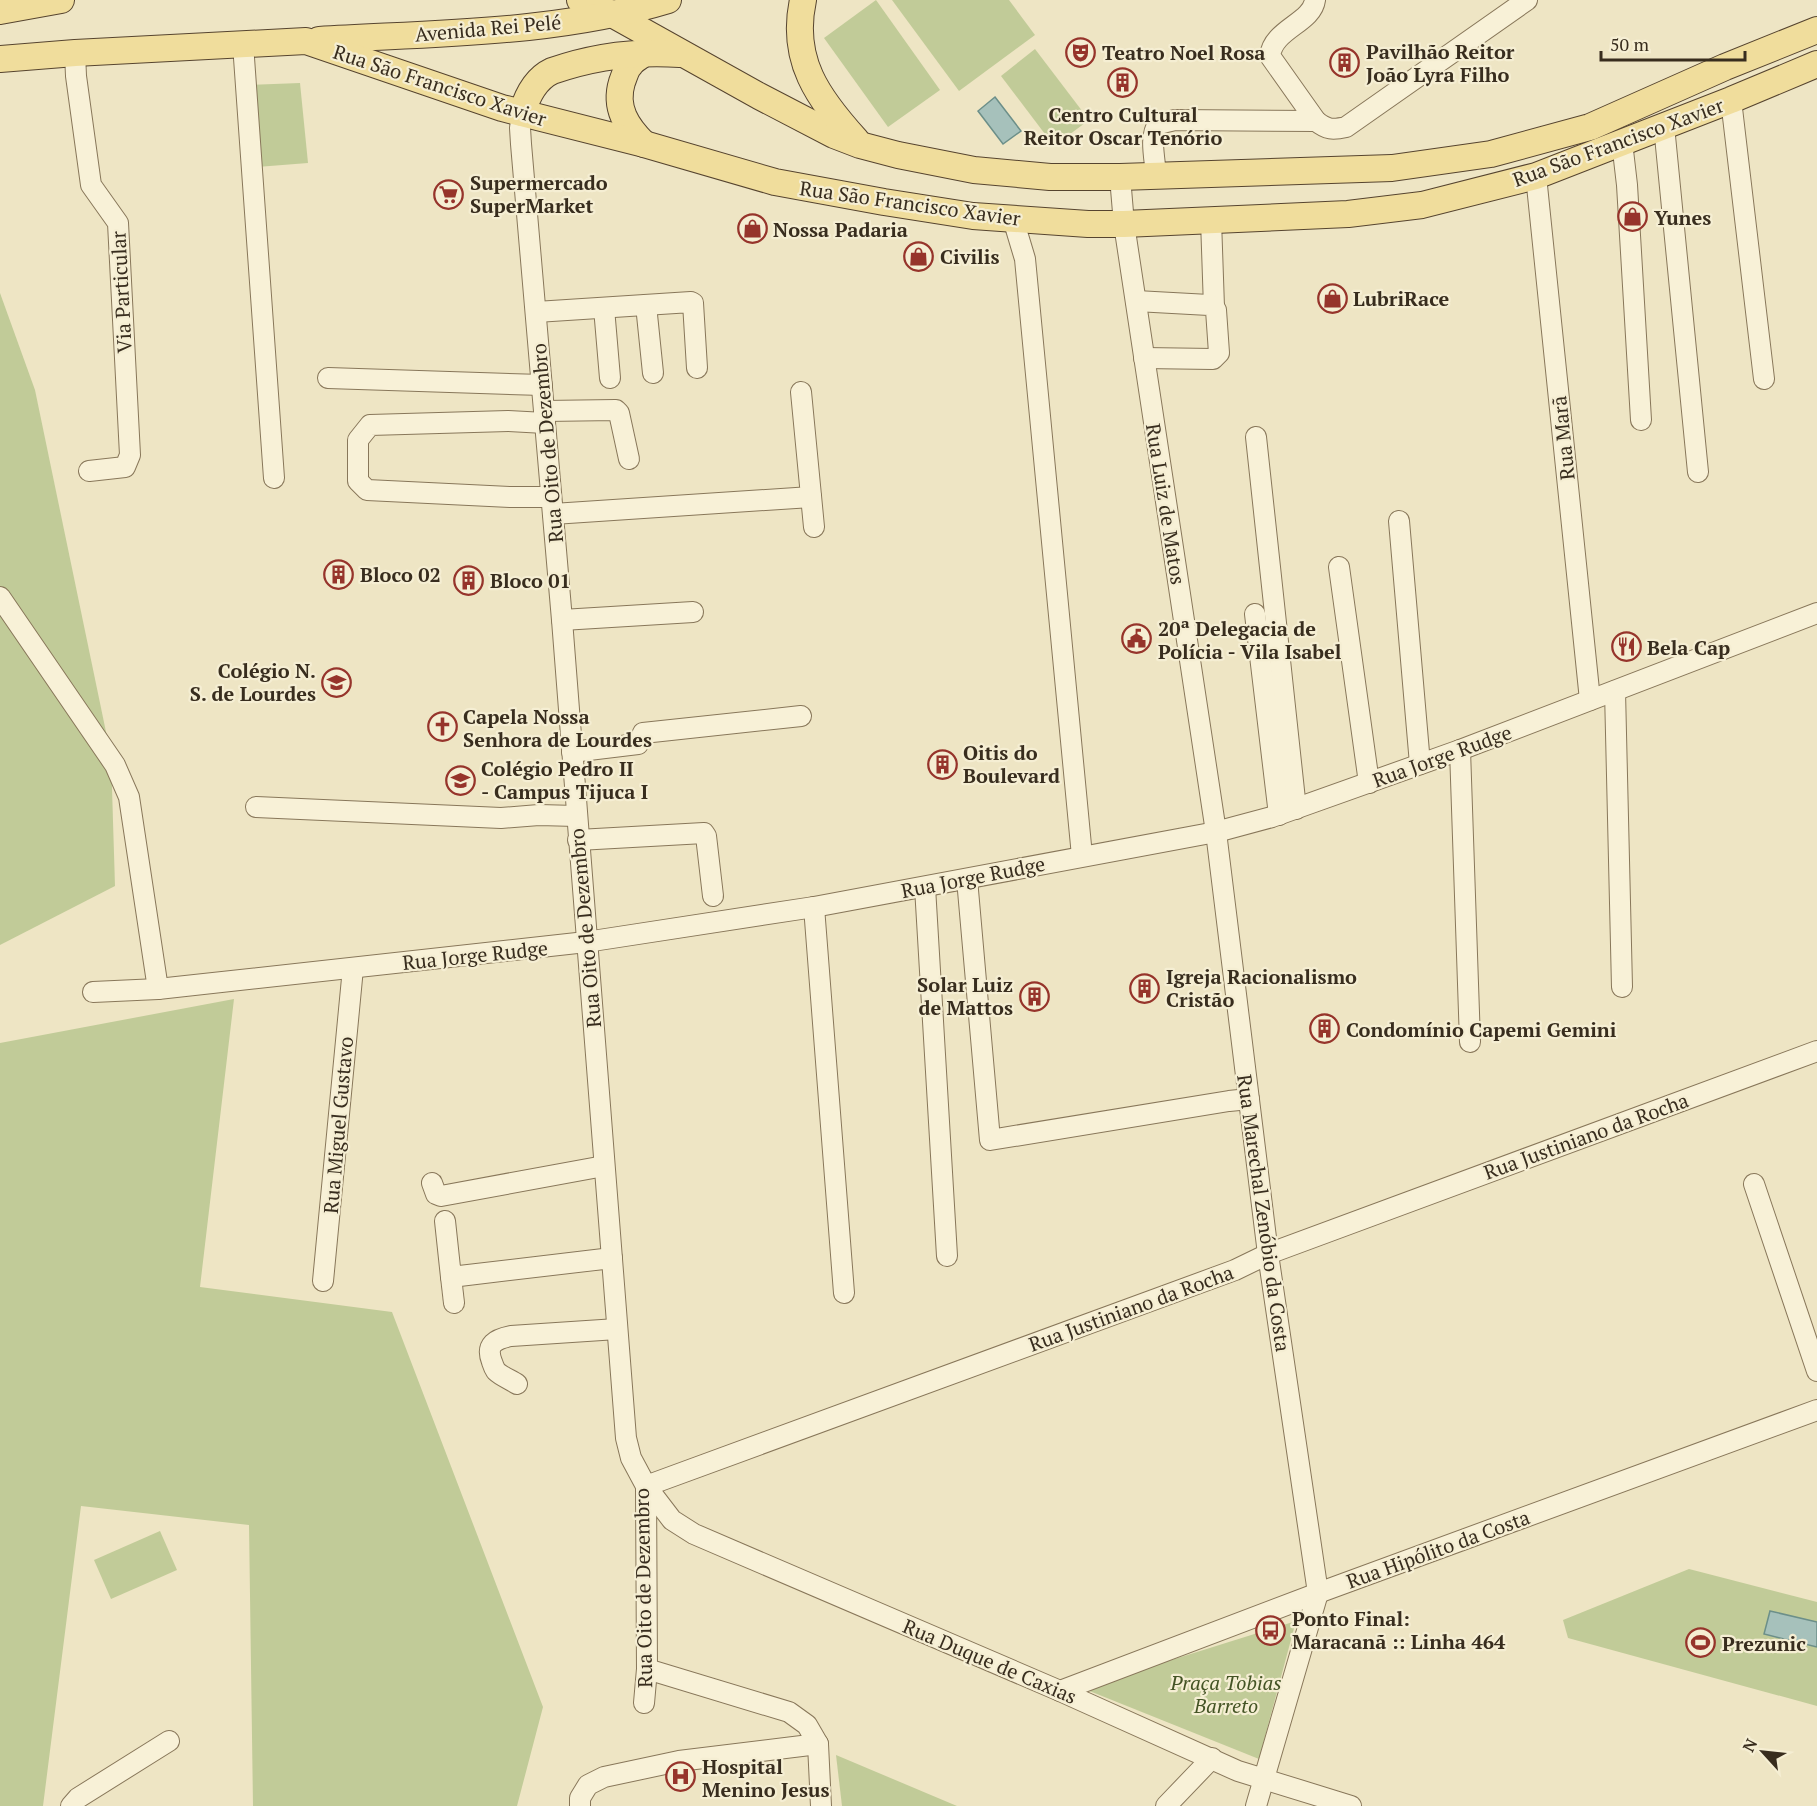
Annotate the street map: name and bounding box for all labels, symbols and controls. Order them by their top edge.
street label: Avenida Rei Pelé [414,8,562,48]
scale bar [1601,24,1745,62]
text: 50 m [1610,32,1650,56]
theatre icon: Teatro Noel Rosa [1065,36,1097,68]
street label: Rua São Francisco Xavier [330,38,550,132]
place label: Pavilhão Reitor João Lyra Filho [1366,38,1515,88]
place label: Teatro Noel Rosa [1102,39,1265,66]
building icon: Pavilhão Reitor João Lyra Filho [1329,46,1361,78]
building icon: Centro Cultural Reitor Oscar Tenório [1107,67,1139,99]
street label: Rua São Francisco Xavier [1509,91,1728,193]
place label: Centro Cultural Reitor Oscar Tenório [1024,101,1222,151]
place label: Supermercado SuperMarket [470,169,608,219]
street label: Rua São Francisco Xavier [798,174,1022,232]
supermarket icon: Supermercado SuperMarket [433,178,465,210]
shop icon: Yunes [1617,201,1649,233]
place label: Yunes [1654,204,1711,231]
shop icon: Nossa Padaria [736,213,768,245]
place label: Nossa Padaria [773,216,908,243]
street label: Via Particular [104,230,138,354]
shop icon: Civilis [903,240,935,272]
place label: Civilis [940,243,999,270]
shop icon: LubriRace [1316,282,1348,314]
place label: LubriRace [1353,285,1450,312]
street label: Rua Oito de Dezembro [525,342,569,544]
street label: Rua Marã [1545,395,1581,481]
street label: Rua Luiz de Matos [1140,421,1192,587]
building icon: Bloco 02 [323,558,355,590]
place label: Bloco 02 [360,561,441,588]
building icon: Bloco 01 [453,564,485,596]
place label: Bloco 01 [490,567,571,594]
place label: 20ª Delegacia de Polícia - Vila Isabel [1158,615,1342,665]
public building icon: 20ª Delegacia de Polícia - Vila Isabel [1121,623,1153,655]
restaurant icon: Bela Cap [1610,631,1642,663]
place label: Bela Cap [1647,634,1730,661]
place label: Colégio N. S. de Lourdes [190,657,316,707]
school or university icon: Colégio N. S. de Lourdes [321,666,353,698]
place label: Capela Nossa Senhora de Lourdes [463,703,652,753]
church icon: Capela Nossa Senhora de Lourdes [426,711,458,743]
street label: Rua Jorge Rudge [1369,718,1515,794]
place label: Oitis do Boulevard [963,739,1060,789]
building icon: Oitis do Boulevard [926,748,958,780]
place label: Colégio Pedro II - Campus Tijuca I [481,755,648,805]
school or university icon: Colégio Pedro II - Campus Tijuca I [444,764,476,796]
street label: Rua Oito de Dezembro [563,827,607,1029]
street label: Rua Jorge Rudge [899,850,1047,904]
street label: Rua Jorge Rudge [401,934,549,976]
place label: Igreja Racionalismo Cristão [1166,963,1357,1013]
place label: Solar Luiz de Mattos [917,971,1013,1021]
building icon: Igreja Racionalismo Cristão [1129,972,1161,1004]
building icon: Solar Luiz de Mattos [1018,980,1050,1012]
building icon: Condomínio Capemi Gemini [1309,1013,1341,1045]
place label: Condomínio Capemi Gemini [1346,1016,1617,1043]
street label: Rua Miguel Gustavo [317,1035,359,1215]
street label: Rua Marechal Zenóbio da Costa [1231,1073,1297,1353]
street label: Rua Justiniano da Rocha [1480,1086,1692,1186]
street label: Rua Justiniano da Rocha [1025,1258,1237,1358]
street label: Rua Oito de Dezembro [628,1488,658,1688]
street label: Rua Hipólito da Costa [1343,1503,1533,1595]
place label: Ponto Final: Maracanã :: Linha 464 [1292,1605,1506,1655]
street label: Rua Duque de Caxias [899,1612,1081,1710]
bus stop icon: Ponto Final: Maracanã :: Linha 464 [1255,1614,1287,1646]
sports icon: Prezunic [1685,1627,1717,1659]
place label: Prezunic [1722,1630,1806,1657]
park label: Praça Tobias Barreto [1170,1669,1282,1719]
north arrow [1733,1722,1793,1782]
text: N [1737,1735,1762,1756]
place label: Hospital Menino Jesus [702,1753,830,1803]
hospital icon: Hospital Menino Jesus [665,1761,697,1793]

